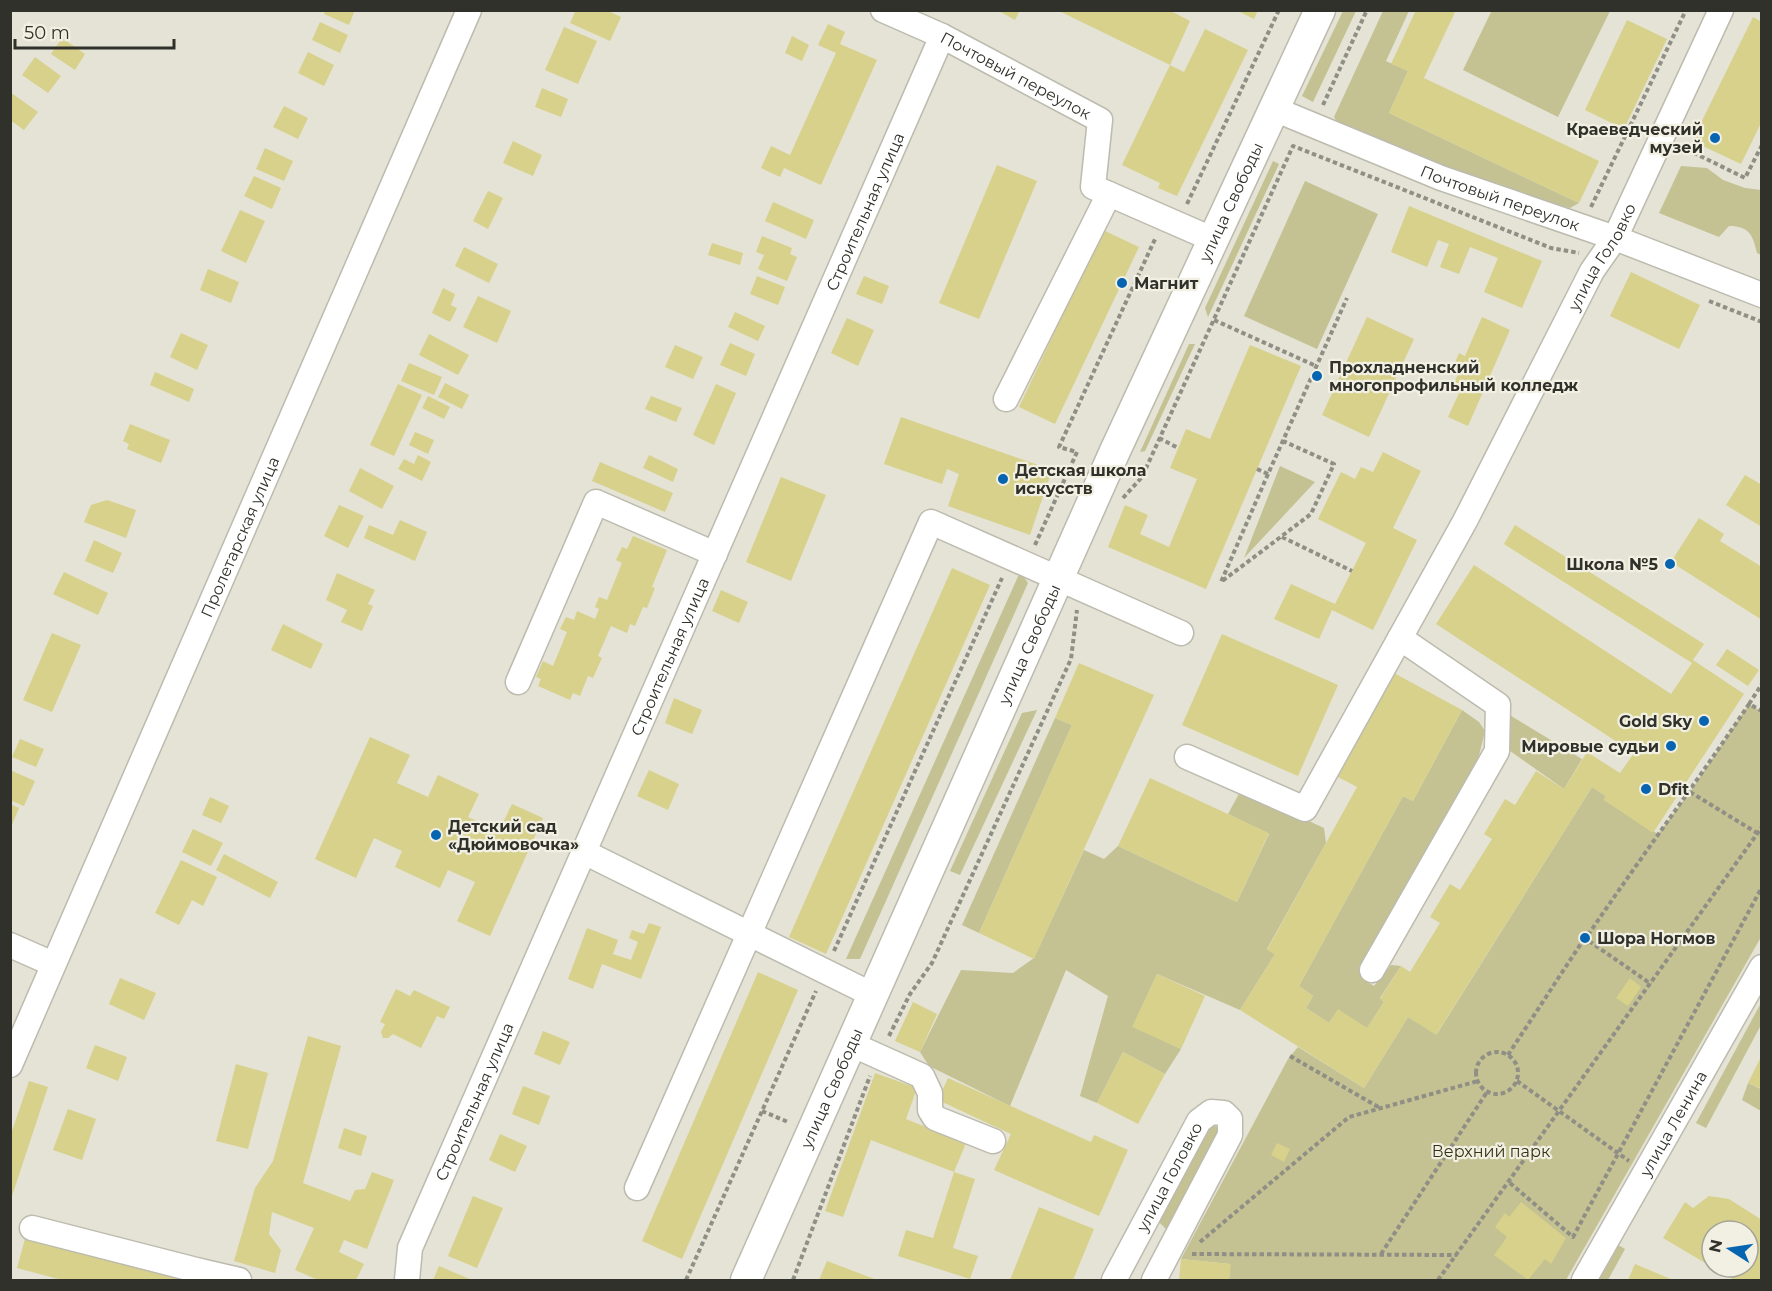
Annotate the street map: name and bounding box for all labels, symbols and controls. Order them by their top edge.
scale bar [15,12,174,50]
text: 50 m [24,22,70,44]
street label: Почтовый переулок [937,28,1095,124]
place label: Краеведческий музей [1566,120,1703,157]
street label: Строительная улица [822,130,908,294]
marker: Краеведческий музей [1708,131,1722,145]
street label: улица Свободы [1195,140,1267,266]
street label: Почтовый переулок [1417,162,1583,235]
street label: улица Головко [1564,200,1640,315]
place label: Магнит [1134,274,1199,293]
marker: Магнит [1115,276,1129,290]
place label: Прохладненский многопрофильный колледж [1329,358,1579,395]
marker: Прохладненский многопрофильный колледж [1310,369,1324,383]
street label: Пролетарская улица [197,454,284,620]
place label: Детская школа искусств [1015,461,1146,498]
marker: Детская школа искусств [996,472,1010,486]
place label: Школа №5 [1566,555,1658,574]
marker: Школа №5 [1663,557,1677,571]
street label: Строительная улица [627,575,713,739]
street label: улица Свободы [994,581,1064,708]
place label: Gold Sky [1619,712,1692,731]
marker: Gold Sky [1697,714,1711,728]
place label: Мировые судьи [1521,737,1659,756]
marker: Мировые судьи [1664,739,1678,753]
place label: Dfit [1658,780,1689,799]
marker: Dfit [1639,782,1653,796]
place label: Детский сад «Дюймовочка» [448,817,579,854]
marker: Детский сад «Дюймовочка» [429,828,443,842]
place label: Шора Ногмов [1597,929,1715,948]
marker: Шора Ногмов [1578,931,1592,945]
street label: Строительная улица [432,1020,518,1184]
street label: улица Свободы [796,1025,867,1152]
street label: улица Ленина [1635,1068,1711,1181]
street label: улица Головко [1132,1119,1206,1236]
park label: Верхний парк [1432,1142,1551,1161]
north arrow [1700,1219,1760,1279]
text: N [1705,1238,1726,1254]

